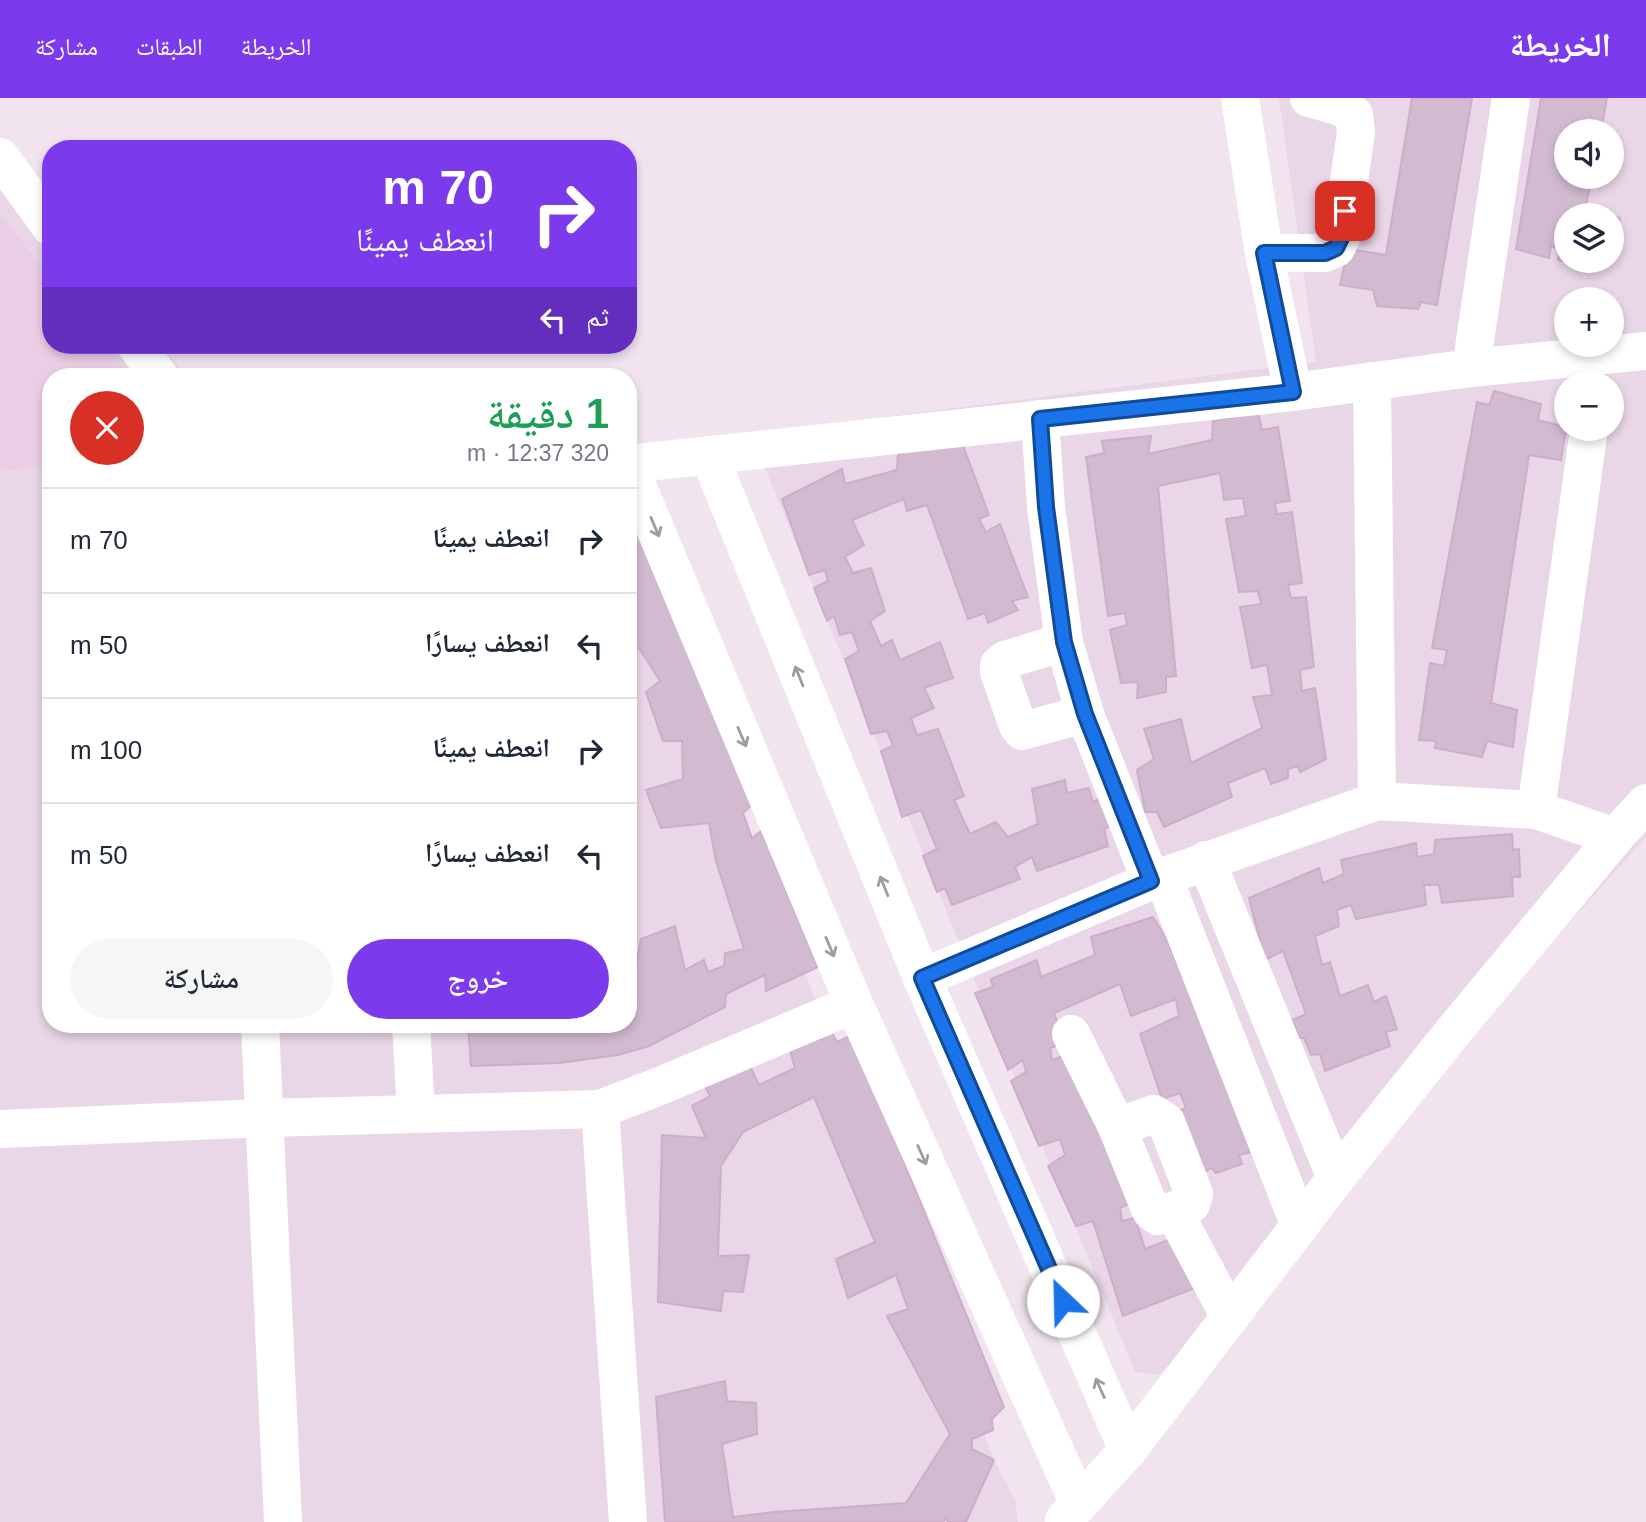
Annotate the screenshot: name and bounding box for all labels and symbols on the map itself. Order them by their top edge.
pin [1315,181,1375,241]
one-way arrow [649,516,662,537]
one-way arrow [791,665,804,687]
one-way arrow [737,726,750,747]
one-way arrow [877,876,890,898]
one-way arrow [825,935,838,957]
one-way arrow [916,1144,929,1165]
position arrow [1026,1264,1100,1338]
one-way arrow [1093,1378,1106,1399]

